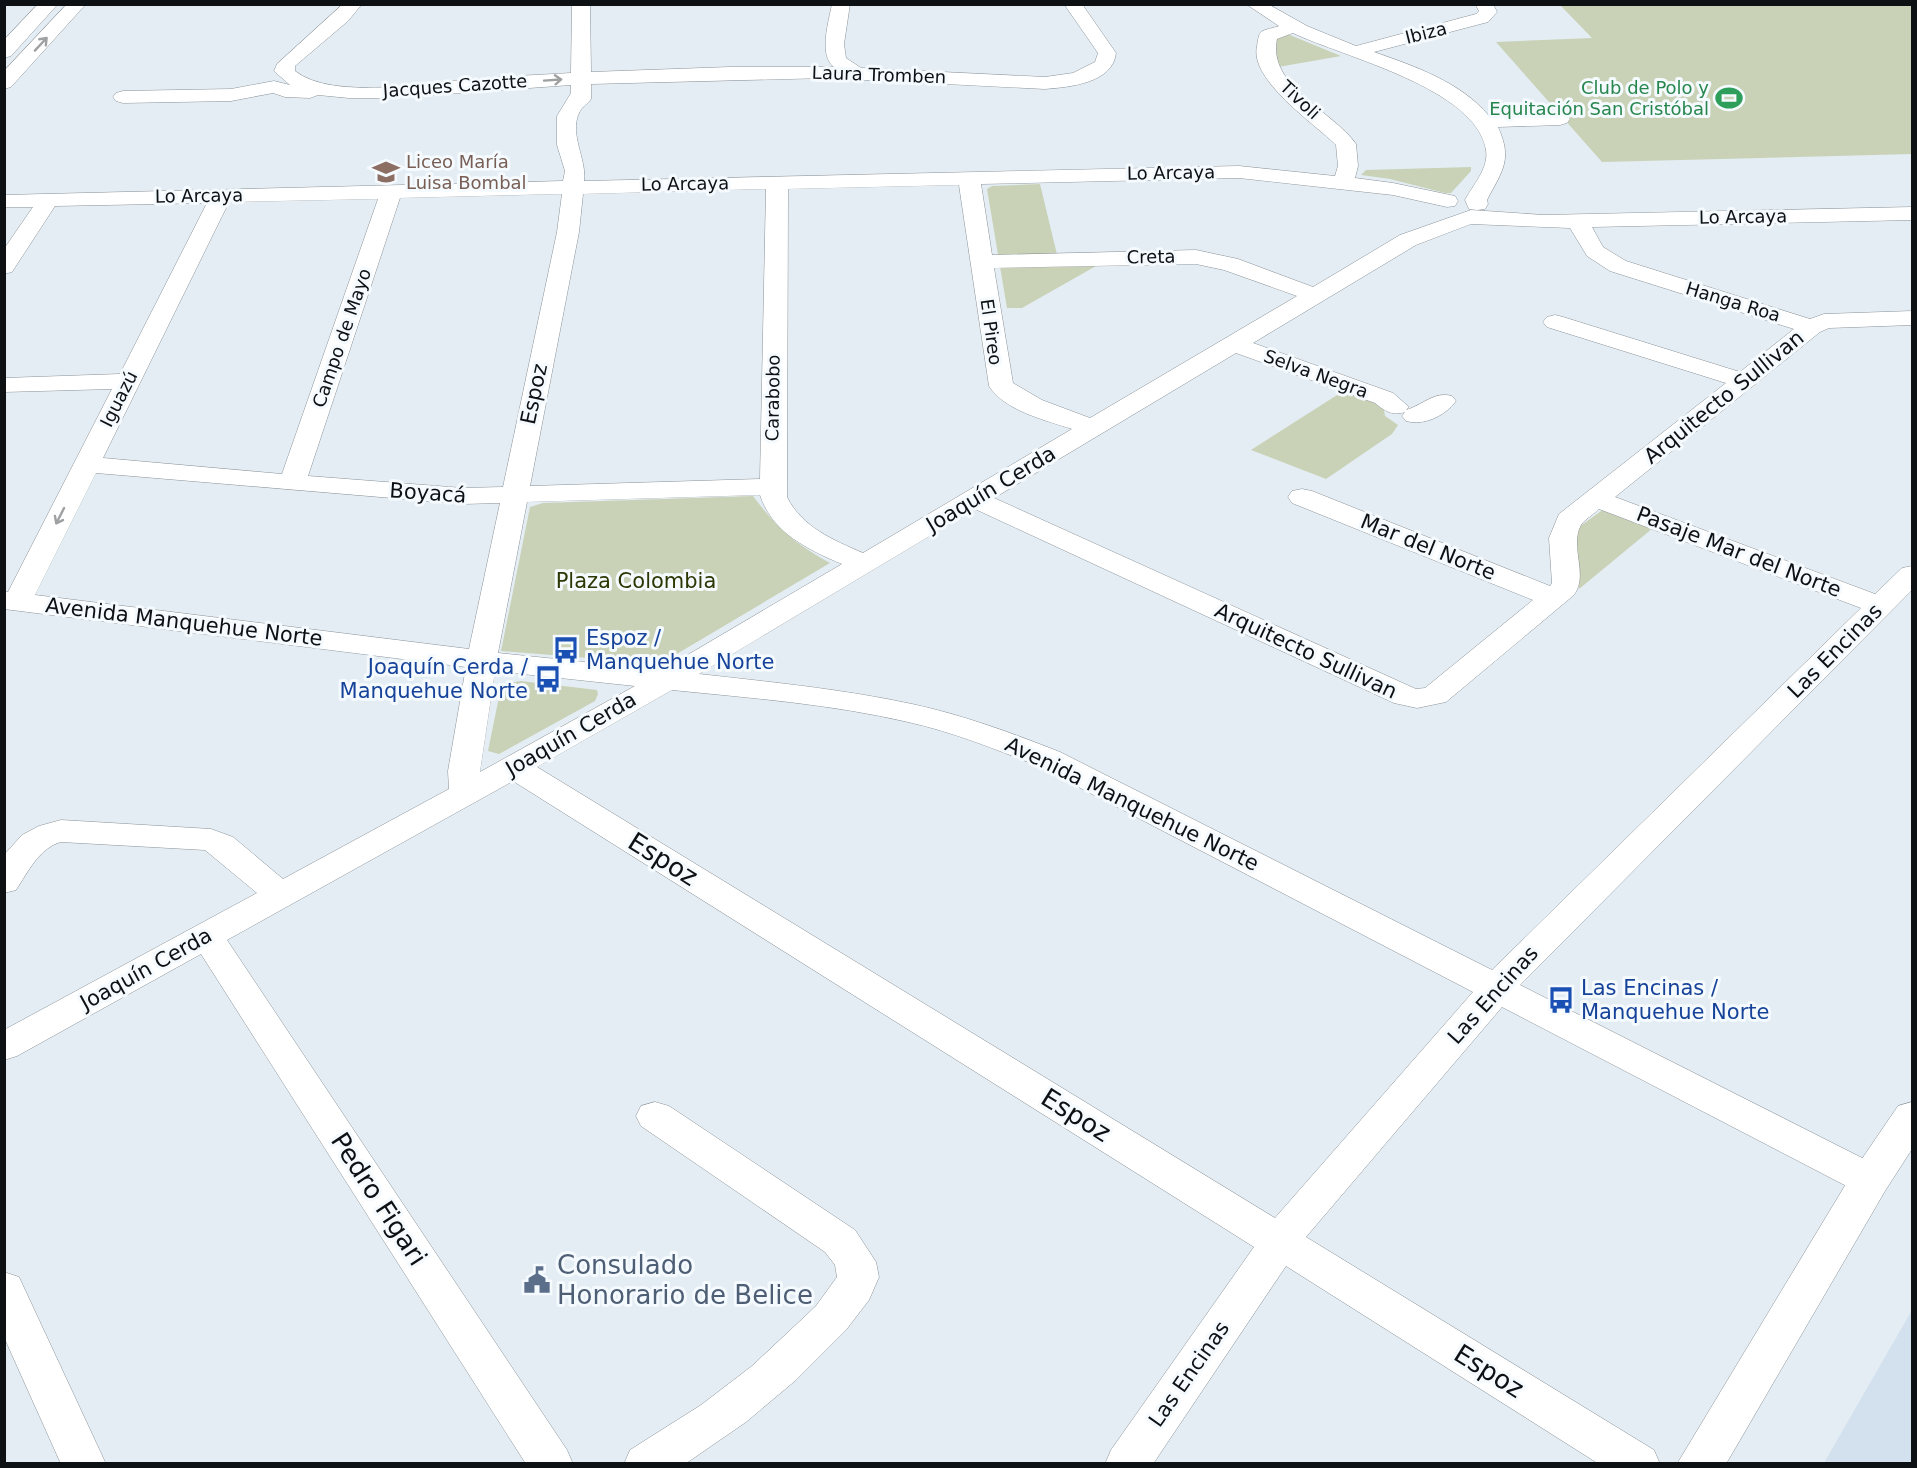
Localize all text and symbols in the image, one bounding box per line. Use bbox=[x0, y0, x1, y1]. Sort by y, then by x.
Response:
street label: Ibiza bbox=[1403, 17, 1449, 48]
one-way arrow bbox=[33, 37, 47, 52]
street label: Laura Tromben bbox=[811, 62, 947, 87]
street label: Jacques Cazotte bbox=[381, 70, 528, 101]
one-way arrow bbox=[543, 74, 563, 85]
street label: Tivoli bbox=[1275, 75, 1325, 123]
place label: Club de Polo y Equitación San Cristóbal bbox=[1489, 77, 1709, 119]
sports icon: Club de Polo y Equitación San Cristóbal bbox=[1714, 83, 1744, 113]
place label: Liceo María Luisa Bombal bbox=[406, 151, 527, 193]
school or university icon: Liceo María Luisa Bombal bbox=[371, 157, 401, 187]
street label: Lo Arcaya bbox=[1127, 161, 1215, 184]
street label: Lo Arcaya bbox=[641, 172, 729, 195]
street label: Lo Arcaya bbox=[155, 184, 243, 207]
street label: Lo Arcaya bbox=[1699, 205, 1787, 228]
street label: Creta bbox=[1126, 246, 1176, 267]
street label: Campo de Mayo bbox=[308, 266, 375, 410]
street label: Hanga Roa bbox=[1683, 277, 1783, 326]
street label: El Pireo bbox=[976, 297, 1007, 366]
street label: Arquitecto Sullivan bbox=[1639, 325, 1809, 469]
street label: Selva Negra bbox=[1261, 345, 1371, 402]
street label: Carabobo bbox=[761, 354, 784, 442]
street label: Espoz bbox=[516, 361, 552, 427]
street label: Iguazú bbox=[96, 367, 142, 430]
street label: Joaquín Cerda bbox=[920, 441, 1060, 538]
street label: Boyacá bbox=[389, 478, 467, 508]
street label: Pasaje Mar del Norte bbox=[1633, 502, 1845, 602]
one-way arrow bbox=[54, 507, 65, 525]
street label: Mar del Norte bbox=[1357, 509, 1499, 585]
park label: Plaza Colombia bbox=[556, 569, 716, 593]
street label: Avenida Manquehue Norte bbox=[44, 593, 324, 651]
street label: Arquitecto Sullivan bbox=[1211, 598, 1401, 704]
street label: Las Encinas bbox=[1783, 599, 1887, 703]
place label: Espoz / Manquehue Norte bbox=[586, 626, 774, 674]
bus stop icon: Espoz / Manquehue Norte bbox=[551, 635, 581, 665]
place label: Joaquín Cerda / Manquehue Norte bbox=[340, 655, 529, 703]
bus stop icon: Joaquín Cerda / Manquehue Norte bbox=[533, 664, 563, 694]
street label: Joaquín Cerda bbox=[500, 687, 640, 782]
street label: Avenida Manquehue Norte bbox=[1001, 732, 1263, 876]
street label: Espoz bbox=[623, 826, 703, 892]
street label: Joaquín Cerda bbox=[74, 923, 216, 1016]
street label: Las Encinas bbox=[1443, 941, 1543, 1049]
place label: Las Encinas / Manquehue Norte bbox=[1581, 976, 1769, 1024]
bus stop icon: Las Encinas / Manquehue Norte bbox=[1546, 985, 1576, 1015]
street label: Espoz bbox=[1036, 1082, 1116, 1148]
street label: Pedro Figari bbox=[325, 1127, 433, 1271]
place label: Consulado Honorario de Belice bbox=[557, 1250, 813, 1310]
public building icon: Consulado Honorario de Belice bbox=[522, 1265, 552, 1295]
street label: Las Encinas bbox=[1144, 1317, 1234, 1431]
street label: Espoz bbox=[1449, 1338, 1529, 1404]

